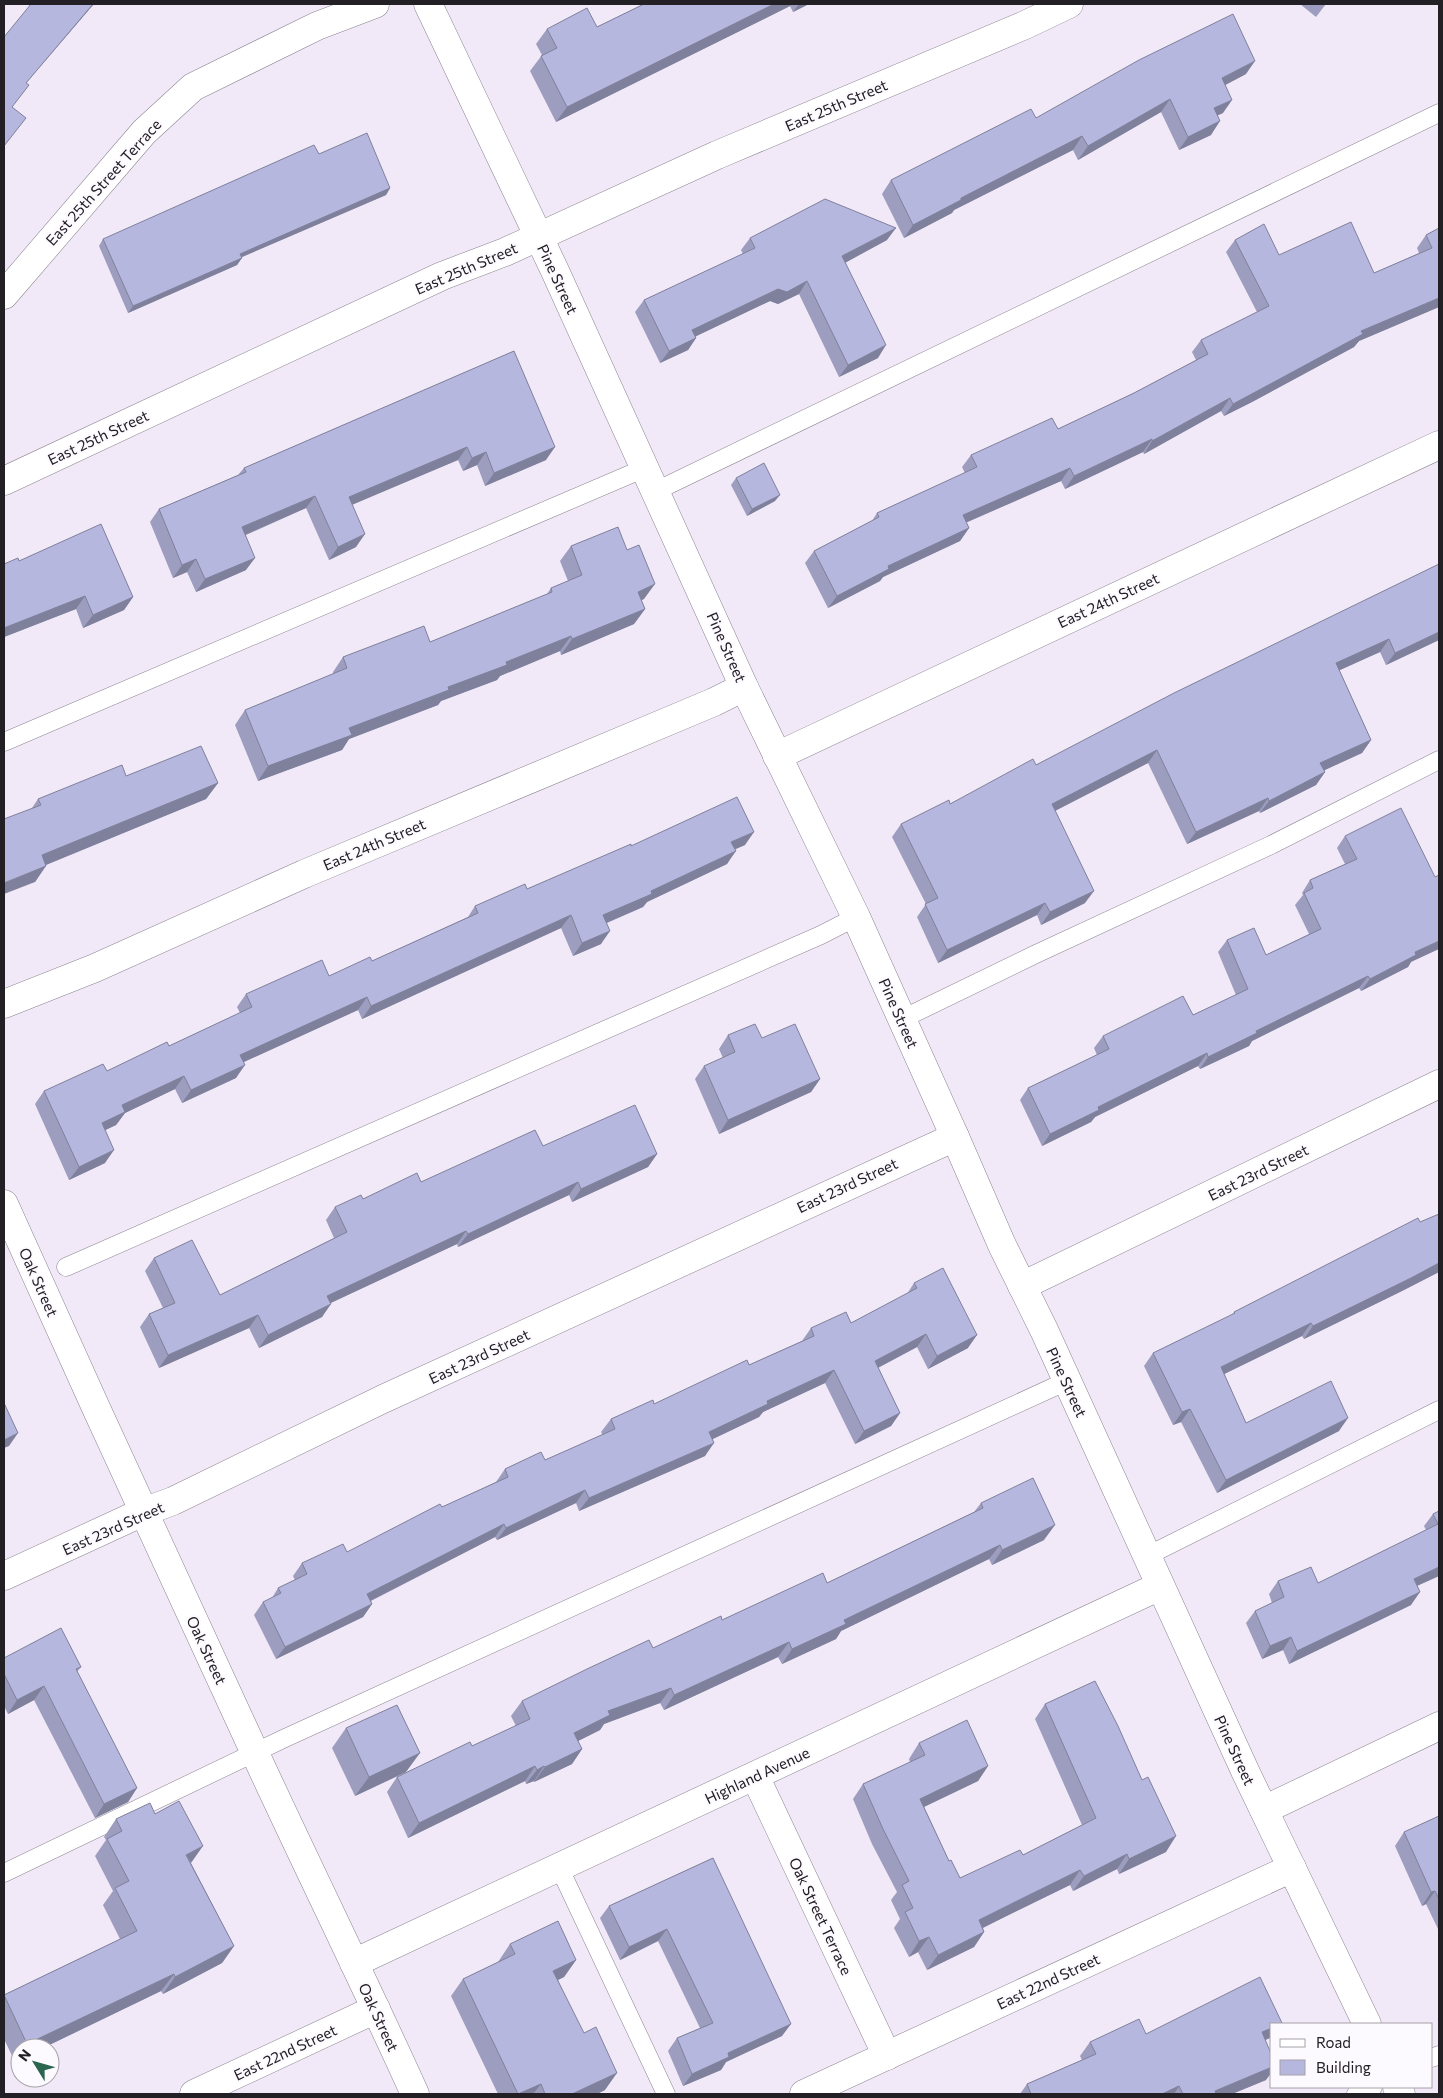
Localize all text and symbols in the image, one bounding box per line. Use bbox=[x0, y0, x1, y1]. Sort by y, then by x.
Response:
street label: East 25th Street bbox=[782, 75, 890, 135]
street label: East 25th Street Terrace bbox=[42, 115, 165, 249]
street label: East 25th Street bbox=[412, 238, 520, 298]
street label: Pine Street bbox=[534, 241, 582, 317]
street label: East 25th Street bbox=[45, 406, 151, 468]
street label: East 24th Street bbox=[1055, 569, 1161, 631]
street label: Pine Street bbox=[704, 609, 750, 685]
street label: East 24th Street bbox=[320, 814, 428, 874]
street label: Pine Street bbox=[876, 975, 922, 1051]
street label: East 23rd Street bbox=[1205, 1140, 1311, 1204]
street label: East 23rd Street bbox=[794, 1154, 900, 1216]
street label: Oak Street bbox=[16, 1245, 62, 1319]
street label: East 23rd Street bbox=[426, 1325, 532, 1387]
street label: Pine Street bbox=[1043, 1344, 1091, 1420]
street label: East 23rd Street bbox=[60, 1498, 166, 1558]
street label: Oak Street bbox=[183, 1613, 231, 1687]
street label: Pine Street bbox=[1211, 1712, 1259, 1788]
street label: Highland Avenue bbox=[702, 1743, 812, 1807]
street label: Oak Street Terrace bbox=[786, 1854, 856, 1978]
street label: East 22nd Street bbox=[994, 1949, 1102, 2013]
street label: Oak Street bbox=[355, 1980, 403, 2054]
street label: East 22nd Street bbox=[231, 2020, 339, 2084]
legend bbox=[1270, 2023, 1433, 2088]
text: Road bbox=[1316, 2033, 1351, 2051]
north arrow bbox=[10, 2038, 60, 2088]
text: N bbox=[14, 2046, 34, 2064]
text: Building bbox=[1316, 2058, 1371, 2076]

